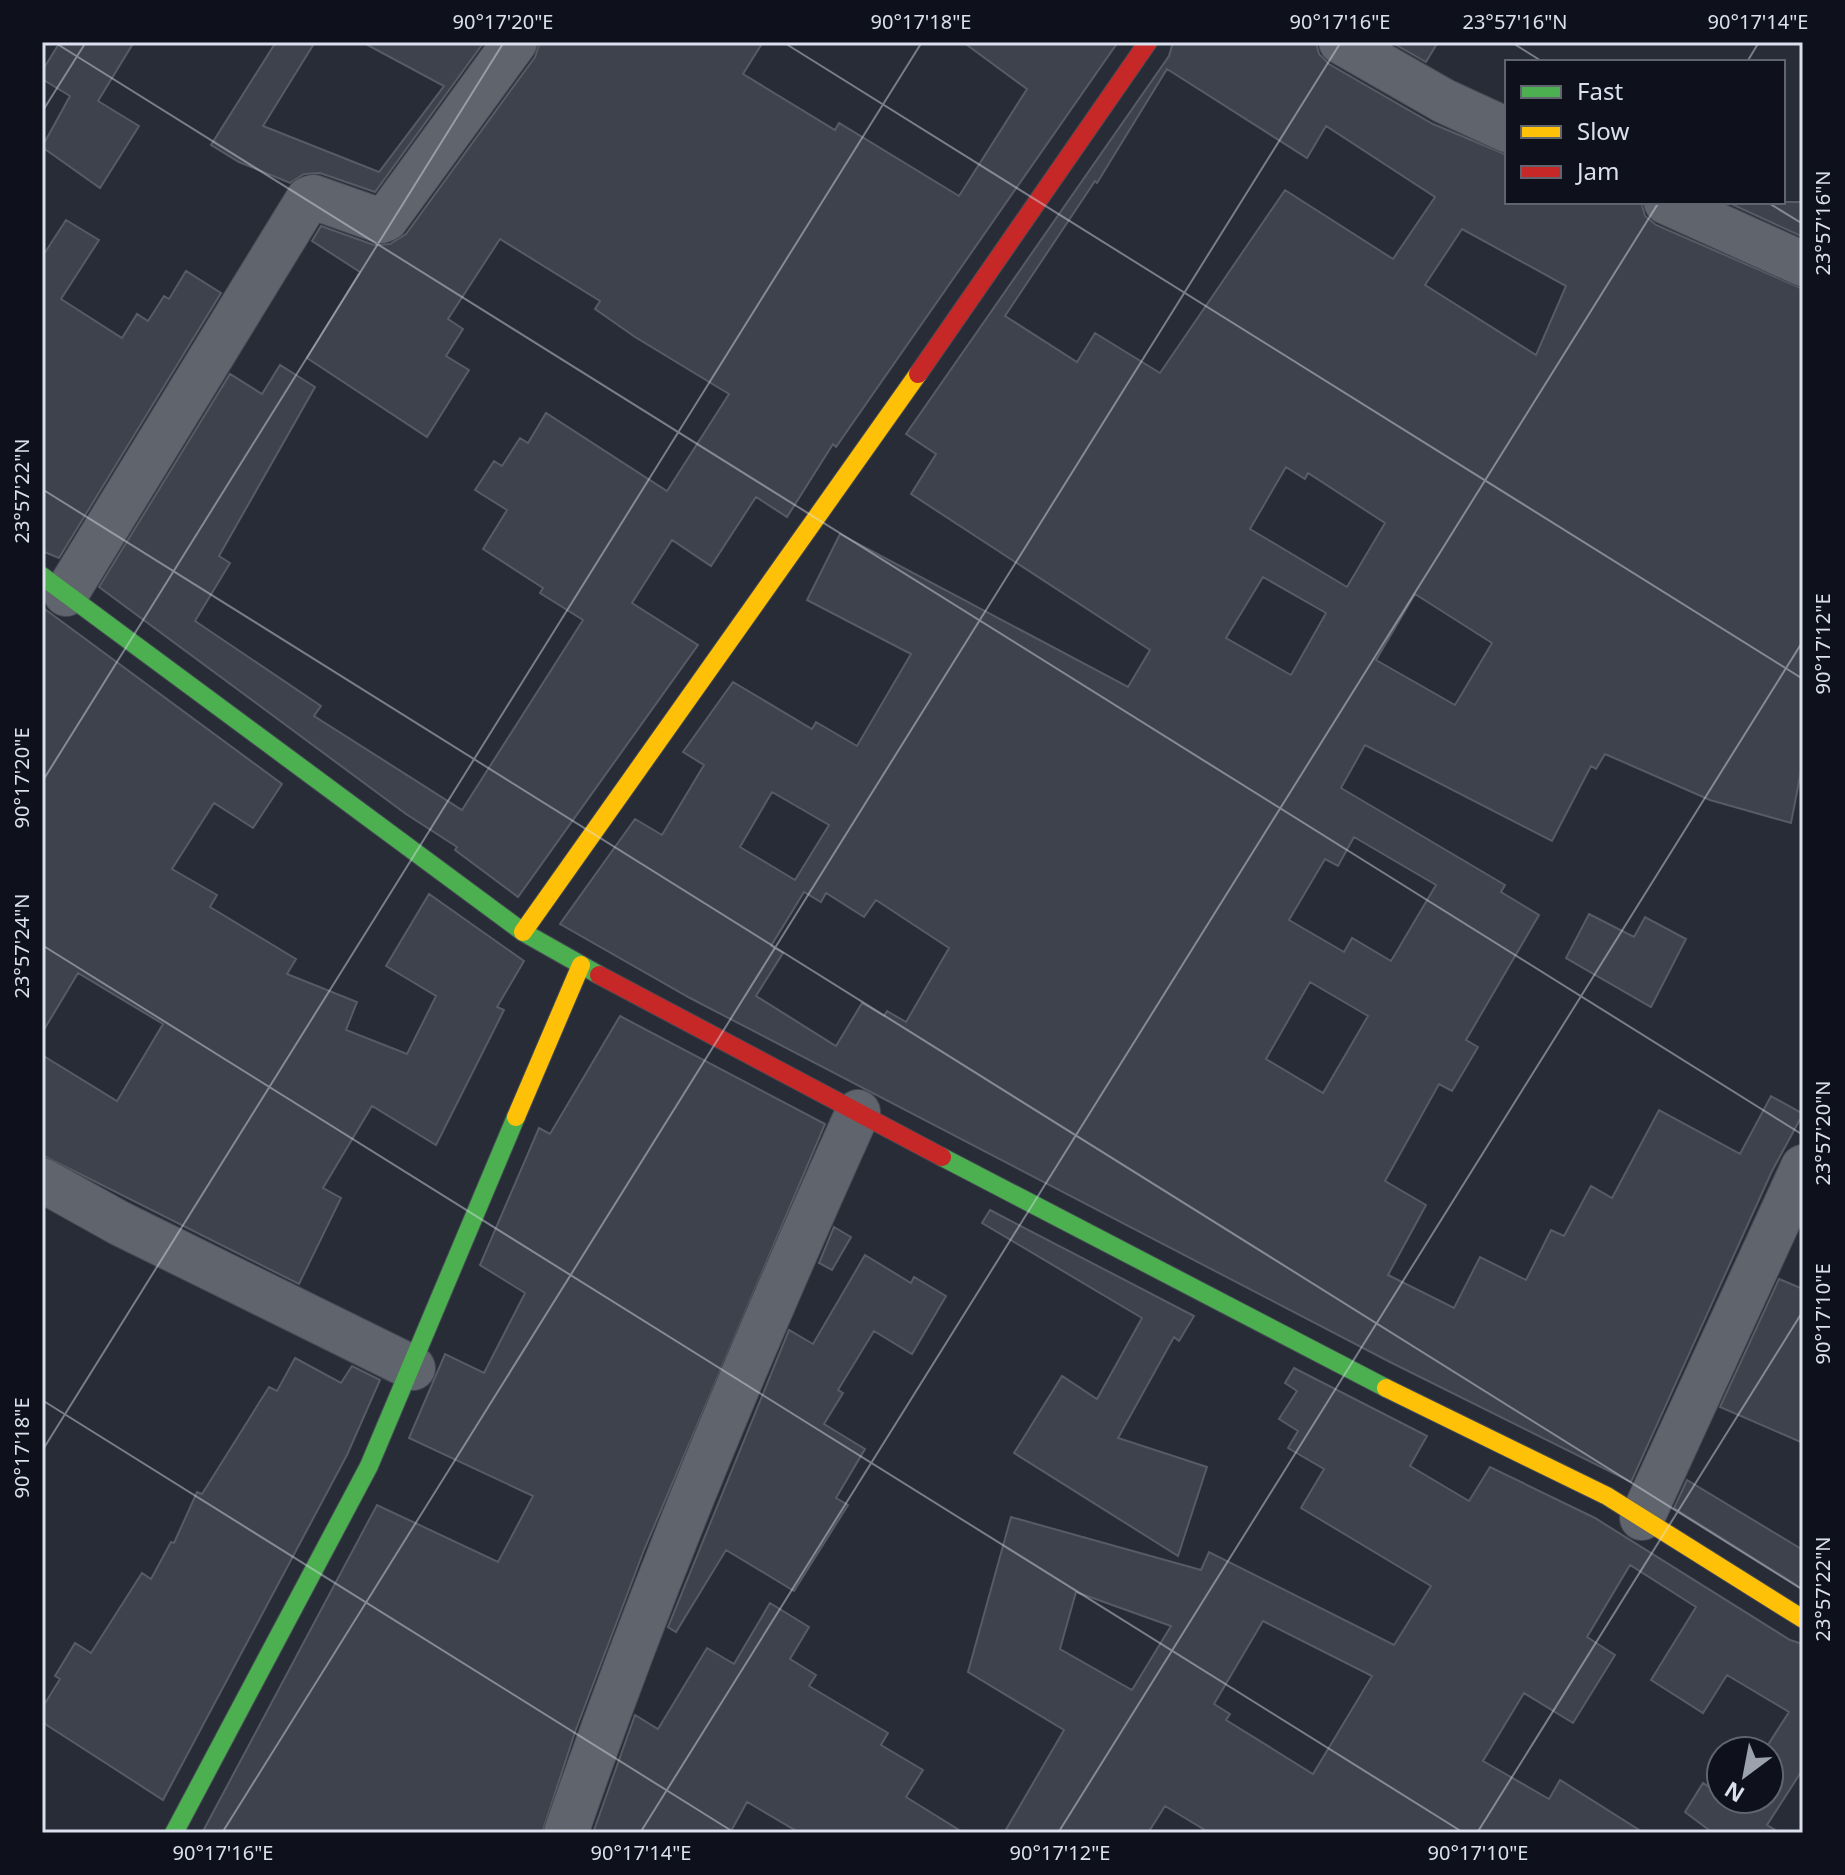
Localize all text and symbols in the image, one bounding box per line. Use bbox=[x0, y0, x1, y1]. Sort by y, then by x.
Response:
text: 90°17'20"E bbox=[453, 8, 553, 35]
text: 90°17'18"E bbox=[871, 8, 971, 35]
text: 90°17'16"E bbox=[1290, 8, 1390, 35]
text: 23°57'16"N bbox=[1462, 8, 1568, 35]
text: 90°17'14"E bbox=[1708, 8, 1808, 35]
legend bbox=[1505, 60, 1785, 204]
text: Fast bbox=[1577, 74, 1623, 107]
text: Slow bbox=[1577, 114, 1629, 147]
text: Jam bbox=[1575, 154, 1619, 187]
text: 23°57'16"N bbox=[1809, 170, 1836, 276]
text: 23°57'22"N bbox=[8, 438, 35, 544]
text: 90°17'12"E bbox=[1809, 594, 1836, 694]
text: 90°17'20"E bbox=[8, 728, 35, 828]
text: 23°57'24"N bbox=[8, 893, 35, 999]
text: 23°57'20"N bbox=[1809, 1080, 1836, 1186]
text: 90°17'10"E bbox=[1809, 1264, 1836, 1364]
text: 90°17'18"E bbox=[8, 1398, 35, 1498]
text: 23°57'22"N bbox=[1809, 1536, 1836, 1642]
north arrow bbox=[1705, 1735, 1785, 1815]
text: N bbox=[1718, 1775, 1749, 1810]
text: 90°17'16"E bbox=[173, 1839, 273, 1866]
text: 90°17'14"E bbox=[591, 1839, 691, 1866]
text: 90°17'12"E bbox=[1010, 1839, 1110, 1866]
text: 90°17'10"E bbox=[1428, 1839, 1528, 1866]

